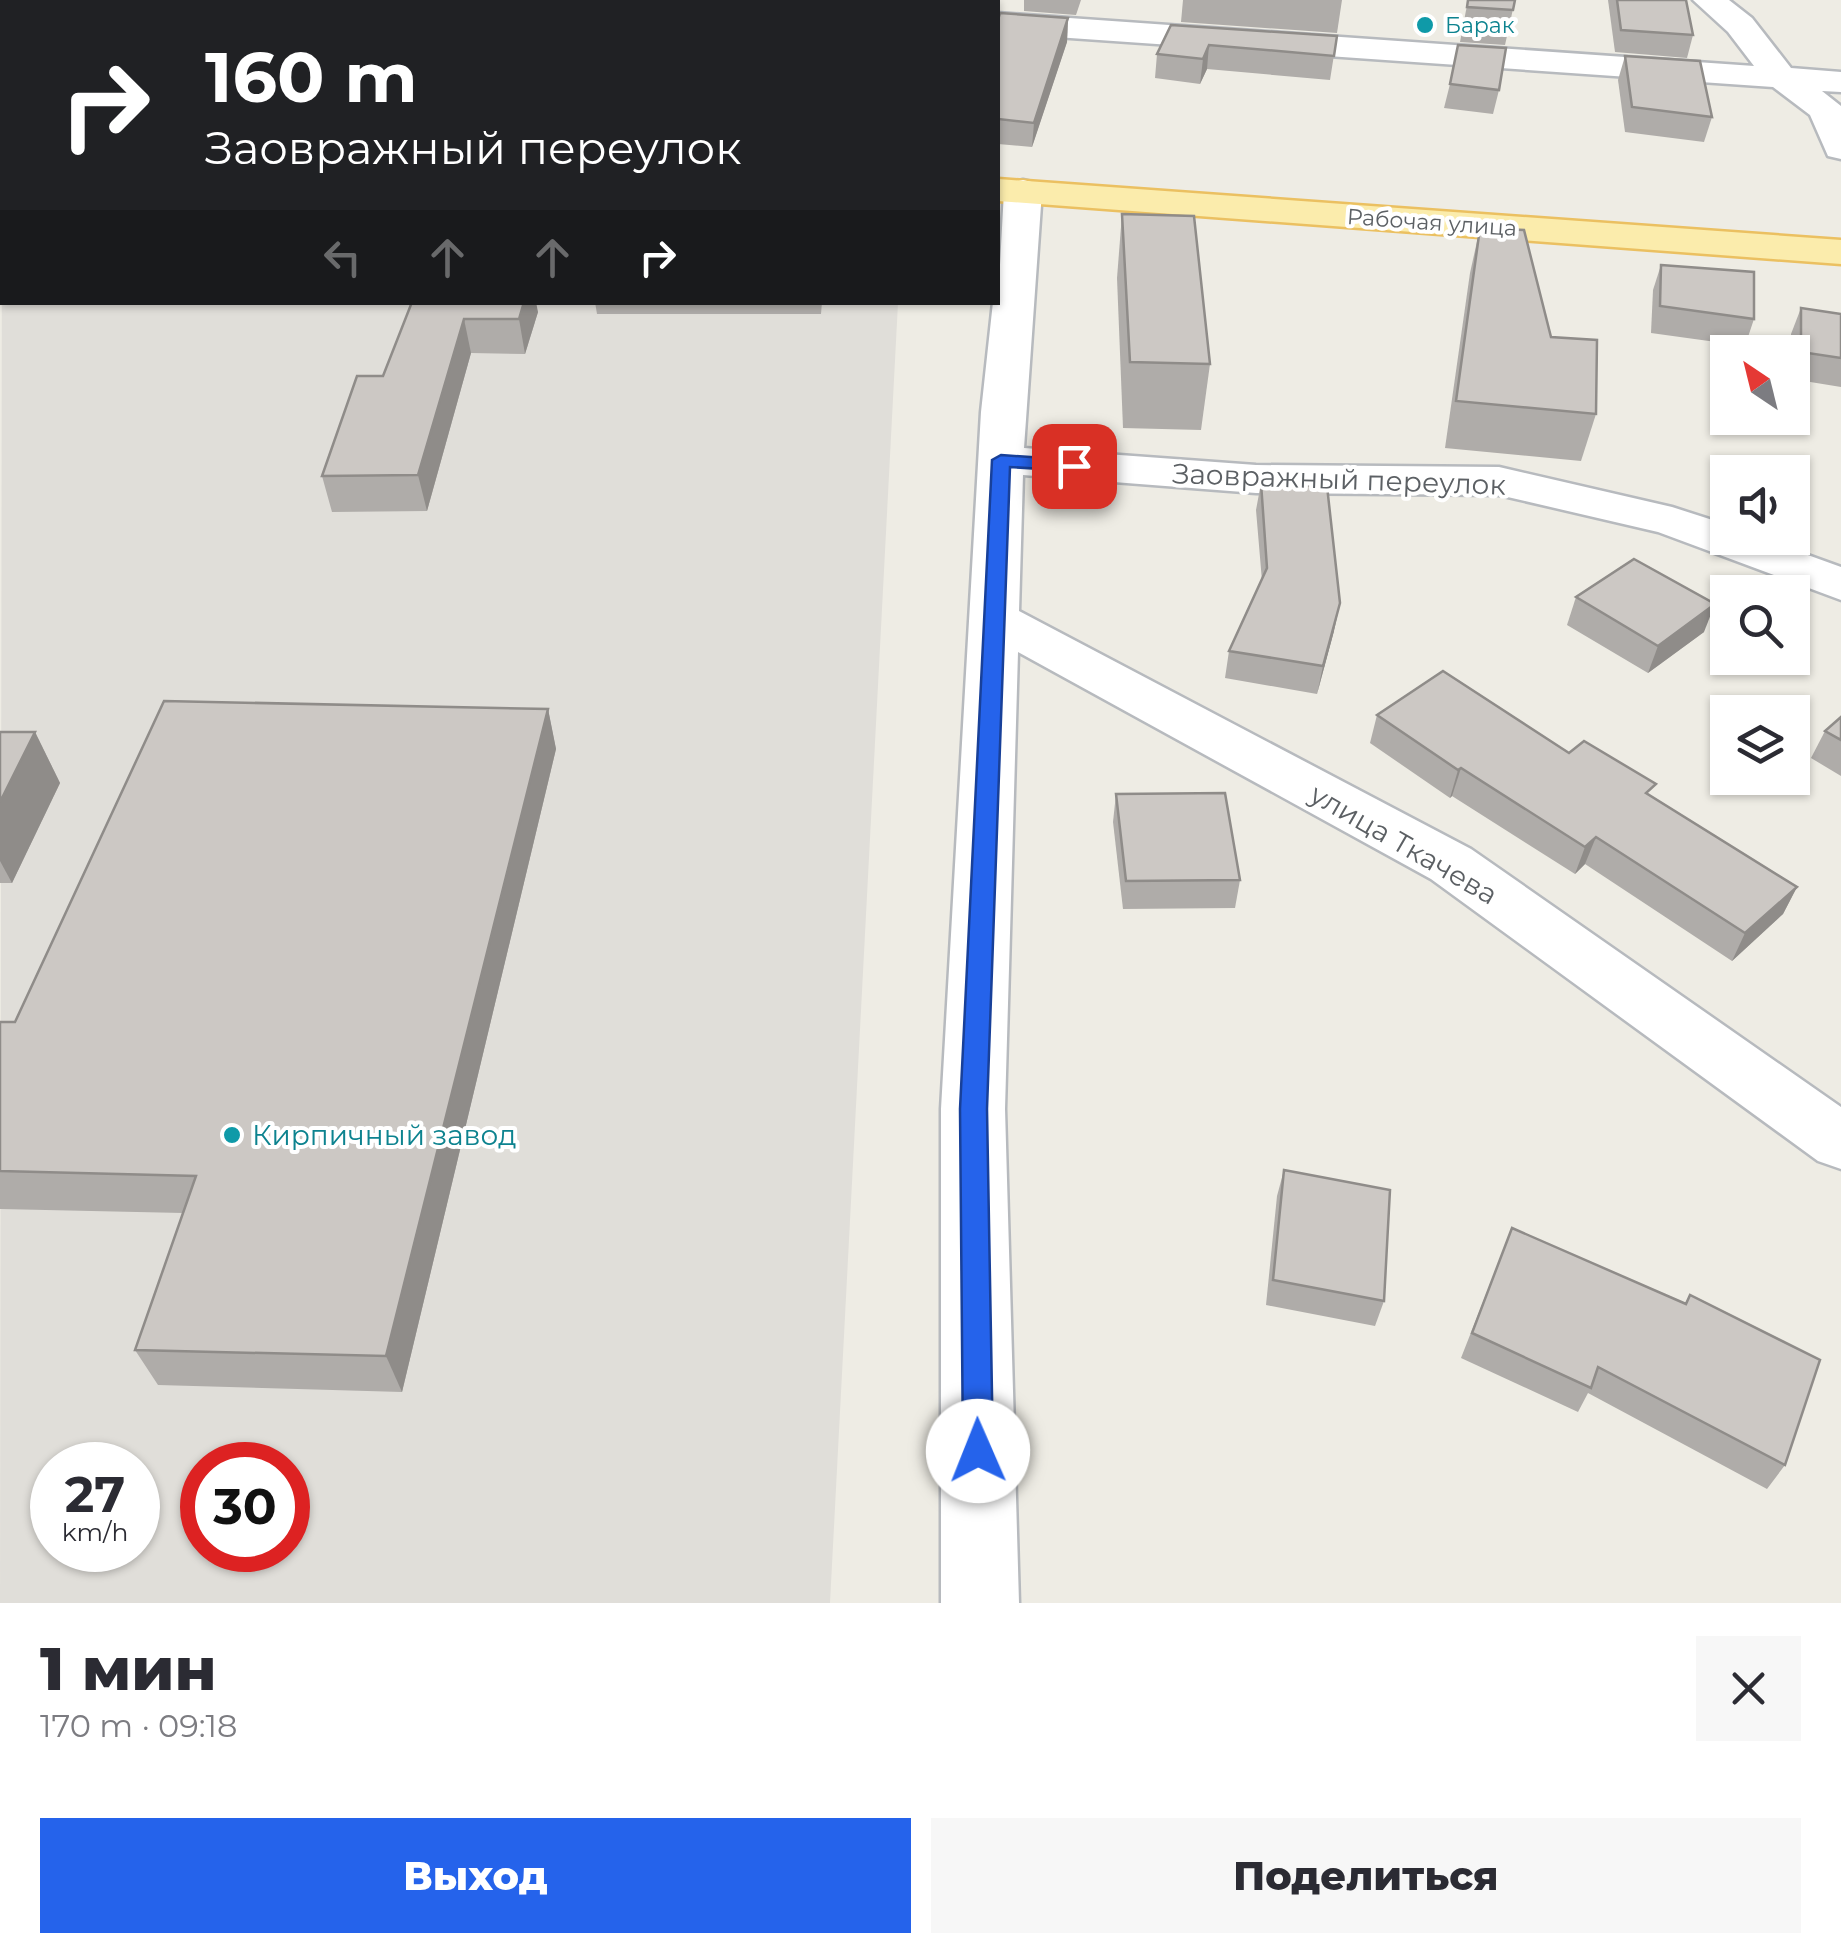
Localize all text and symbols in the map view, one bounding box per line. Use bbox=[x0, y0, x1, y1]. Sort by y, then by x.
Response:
place label: Барак bbox=[1445, 12, 1515, 39]
marker: Барак bbox=[1414, 14, 1436, 36]
text: 160 m bbox=[205, 34, 418, 120]
icon: right bbox=[40, 40, 170, 170]
text: Заовражный переулок bbox=[205, 120, 741, 175]
street label: Рабочая улица bbox=[1346, 203, 1518, 242]
icon: left bbox=[315, 230, 370, 285]
icon: ahead bbox=[420, 230, 475, 285]
icon: ahead bbox=[525, 230, 580, 285]
icon: right bbox=[630, 230, 685, 285]
north arrow bbox=[1710, 335, 1810, 435]
map controls bbox=[1710, 335, 1810, 795]
pin bbox=[1032, 424, 1117, 509]
icon: arrive bbox=[1047, 439, 1102, 494]
button: sound bbox=[1710, 455, 1810, 555]
street label: Заовражный переулок bbox=[1172, 456, 1506, 502]
button: search bbox=[1710, 575, 1810, 675]
button: layers bbox=[1710, 695, 1810, 795]
street label: улица Ткачева bbox=[1303, 776, 1504, 911]
place label: Кирпичный завод bbox=[252, 1118, 517, 1152]
marker: Кирпичный завод bbox=[221, 1124, 243, 1146]
position arrow bbox=[926, 1399, 1030, 1503]
speed limit sign: 30 bbox=[180, 1442, 310, 1572]
text: 27 bbox=[65, 1464, 125, 1525]
text: km/h bbox=[62, 1517, 128, 1547]
text: 1 мин bbox=[40, 1632, 217, 1705]
button: close bbox=[1696, 1636, 1801, 1741]
text: 170 m · 09:18 bbox=[40, 1706, 238, 1745]
button: Выход bbox=[40, 1818, 911, 1933]
button: Поделиться bbox=[931, 1818, 1801, 1933]

